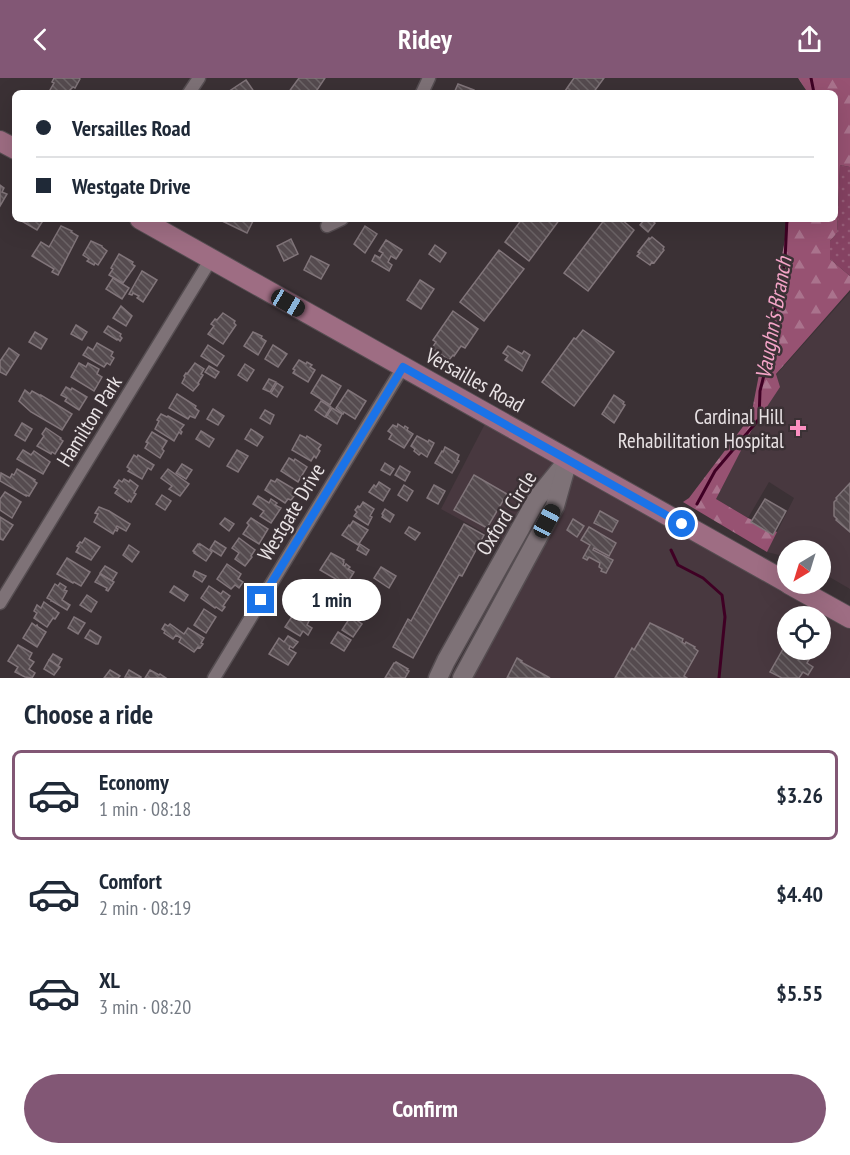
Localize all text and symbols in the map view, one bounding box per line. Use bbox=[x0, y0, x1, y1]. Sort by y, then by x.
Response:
text: Ridey bbox=[398, 22, 452, 56]
icon: back bbox=[24, 23, 57, 56]
icon: share bbox=[793, 23, 826, 56]
text: Versailles Road bbox=[72, 114, 190, 142]
text: Westgate Drive bbox=[72, 172, 191, 200]
water label: Vaughn's Branch bbox=[748, 253, 798, 381]
car bbox=[268, 286, 308, 320]
street label: Versailles Road bbox=[420, 341, 529, 418]
street label: Hamilton Park bbox=[50, 370, 128, 472]
place label: Cardinal Hill Rehabilitation Hospital bbox=[618, 403, 784, 454]
marker: Cardinal Hill Rehabilitation Hospital bbox=[789, 419, 807, 437]
street label: Westgate Drive bbox=[251, 458, 331, 566]
street label: Oxford Circle bbox=[470, 466, 542, 560]
car bbox=[531, 501, 563, 541]
route start bbox=[668, 510, 695, 537]
north arrow bbox=[777, 540, 831, 594]
map controls bbox=[777, 540, 831, 660]
callout: 1 min bbox=[282, 579, 381, 621]
route end bbox=[247, 586, 274, 613]
text: 1 min bbox=[311, 587, 352, 613]
button: locate bbox=[777, 606, 831, 660]
text: Choose a ride bbox=[24, 697, 153, 731]
icon: car bbox=[27, 768, 81, 822]
text: Economy bbox=[99, 768, 169, 796]
text: $3.26 bbox=[776, 781, 823, 809]
text: 1 min · 08:18 bbox=[99, 796, 191, 822]
icon: car bbox=[27, 867, 81, 921]
text: Comfort bbox=[99, 867, 162, 895]
text: $4.40 bbox=[776, 880, 823, 908]
text: 2 min · 08:19 bbox=[99, 895, 191, 921]
icon: car bbox=[27, 966, 81, 1020]
text: XL bbox=[99, 966, 120, 994]
text: $5.55 bbox=[776, 979, 823, 1007]
text: 3 min · 08:20 bbox=[99, 994, 191, 1020]
button: Confirm bbox=[24, 1074, 826, 1143]

